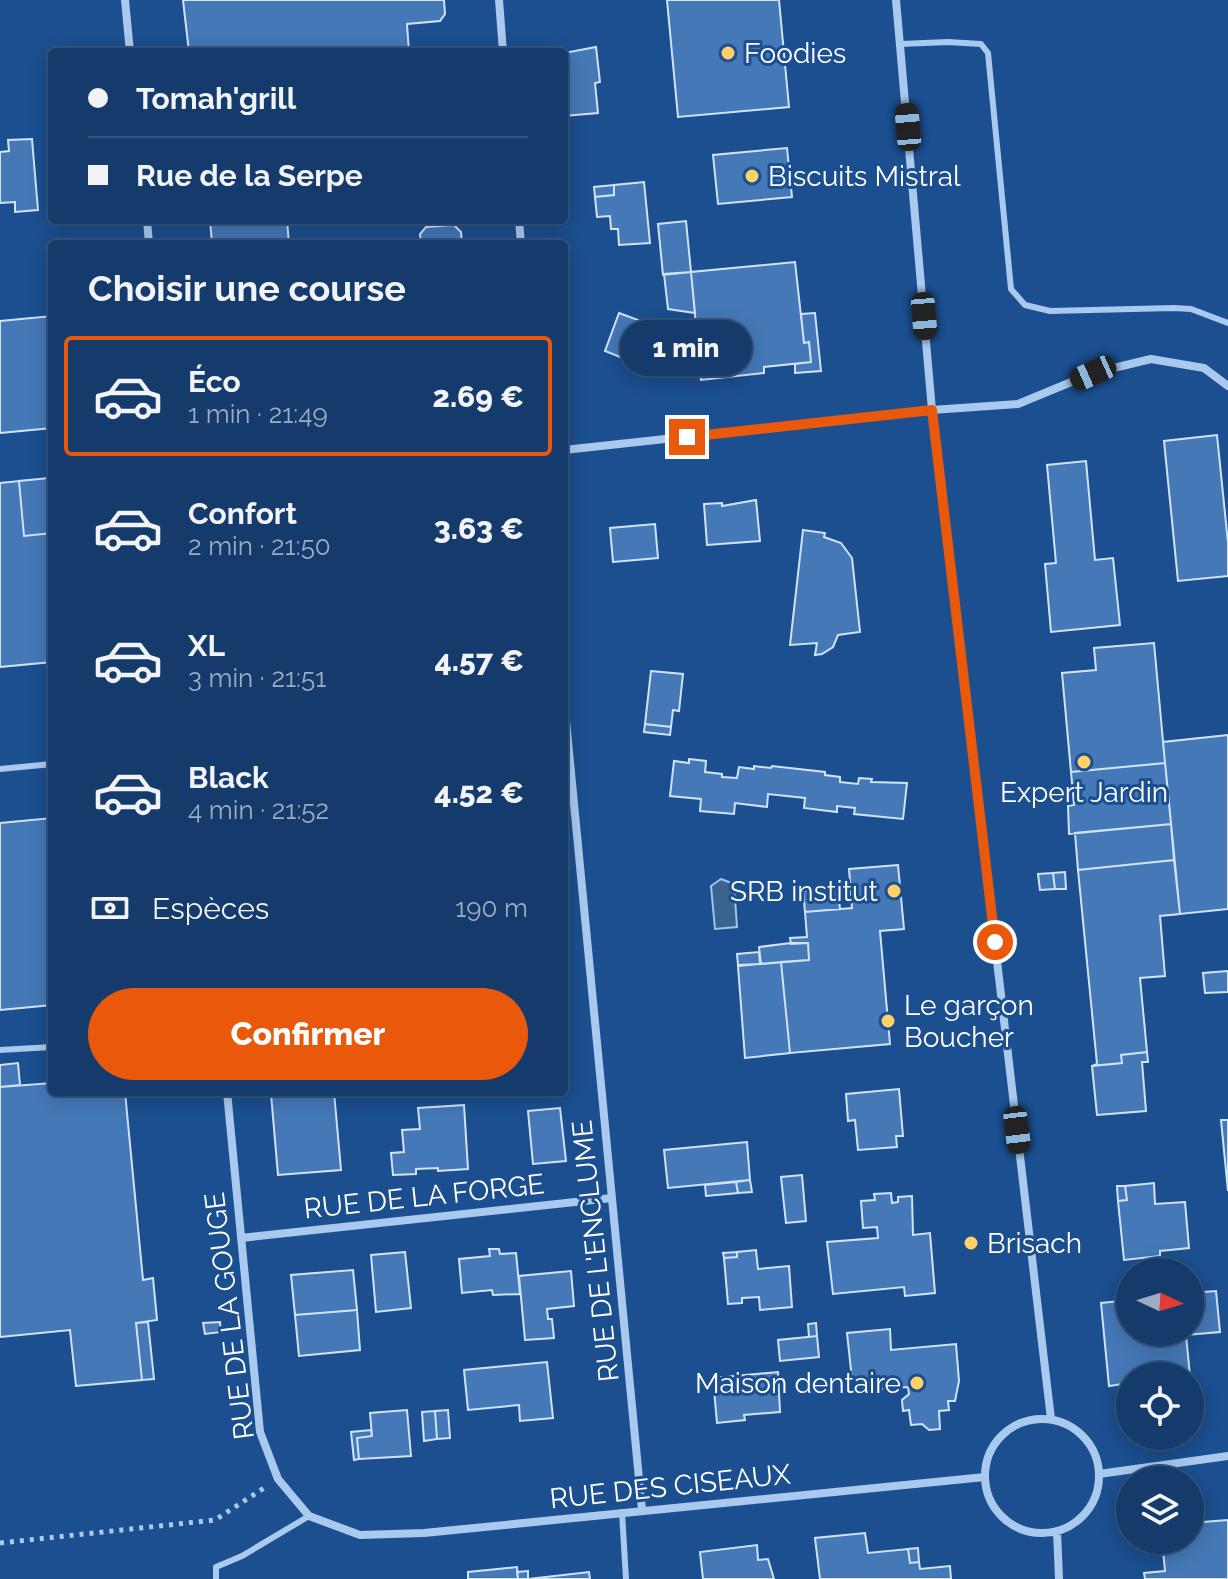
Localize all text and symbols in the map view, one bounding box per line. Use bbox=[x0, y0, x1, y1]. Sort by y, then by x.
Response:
place label: Foodies bbox=[744, 37, 846, 70]
marker: Foodies bbox=[719, 44, 737, 62]
text: Tomah'grill bbox=[136, 81, 296, 116]
car bbox=[894, 102, 922, 152]
text: Rue de la Serpe bbox=[136, 158, 363, 193]
place label: Biscuits Mistral bbox=[768, 160, 961, 193]
marker: Biscuits Mistral bbox=[743, 167, 761, 185]
text: Choisir une course bbox=[88, 267, 406, 309]
car bbox=[910, 291, 938, 341]
callout: 1 min bbox=[621, 321, 753, 377]
text: 1 min bbox=[653, 333, 719, 363]
car bbox=[1066, 352, 1120, 394]
icon: car bbox=[92, 360, 164, 432]
text: Éco bbox=[188, 364, 241, 399]
text: 2.69 € bbox=[433, 379, 524, 414]
text: 1 min · 21:49 bbox=[188, 399, 328, 429]
route end bbox=[669, 419, 705, 455]
icon: car bbox=[92, 492, 164, 564]
text: Confort bbox=[188, 496, 297, 531]
text: 3.63 € bbox=[434, 511, 524, 546]
text: 2 min · 21:50 bbox=[188, 531, 331, 561]
icon: car bbox=[92, 624, 164, 696]
text: XL bbox=[188, 628, 225, 663]
text: 4.57 € bbox=[434, 643, 524, 678]
text: 3 min · 21:51 bbox=[188, 663, 326, 693]
marker: Expert Jardin bbox=[1075, 753, 1093, 771]
icon: car bbox=[92, 756, 164, 828]
text: Black bbox=[188, 760, 269, 795]
text: 4.52 € bbox=[434, 775, 524, 810]
place label: Expert Jardin bbox=[1000, 776, 1168, 809]
text: 4 min · 21:52 bbox=[188, 795, 329, 825]
place label: SRB institut bbox=[730, 875, 879, 908]
marker: SRB institut bbox=[885, 882, 903, 900]
icon: cash bbox=[88, 886, 132, 930]
text: Espèces bbox=[152, 891, 269, 926]
text: 190 m bbox=[455, 893, 528, 923]
route start bbox=[977, 924, 1013, 960]
button: Confirmer bbox=[88, 988, 528, 1080]
place label: Le garçon Boucher bbox=[904, 989, 1034, 1054]
marker: Le garçon Boucher bbox=[879, 1012, 897, 1030]
car bbox=[1002, 1105, 1032, 1155]
street label: RUE DE L'ENCLUME bbox=[565, 1118, 626, 1383]
street label: RUE DE LA FORGE bbox=[302, 1167, 546, 1226]
street label: RUE DE LA GOUGE bbox=[198, 1191, 261, 1441]
place label: Brisach bbox=[987, 1227, 1082, 1260]
marker: Brisach bbox=[962, 1234, 980, 1252]
north arrow bbox=[1116, 1258, 1204, 1346]
map controls bbox=[1116, 1258, 1204, 1554]
button: locate bbox=[1116, 1362, 1204, 1450]
place label: Maison dentaire bbox=[695, 1367, 901, 1400]
marker: Maison dentaire bbox=[908, 1374, 926, 1392]
street label: RUE DES CISEAUX bbox=[548, 1457, 792, 1516]
button: layers bbox=[1116, 1466, 1204, 1554]

